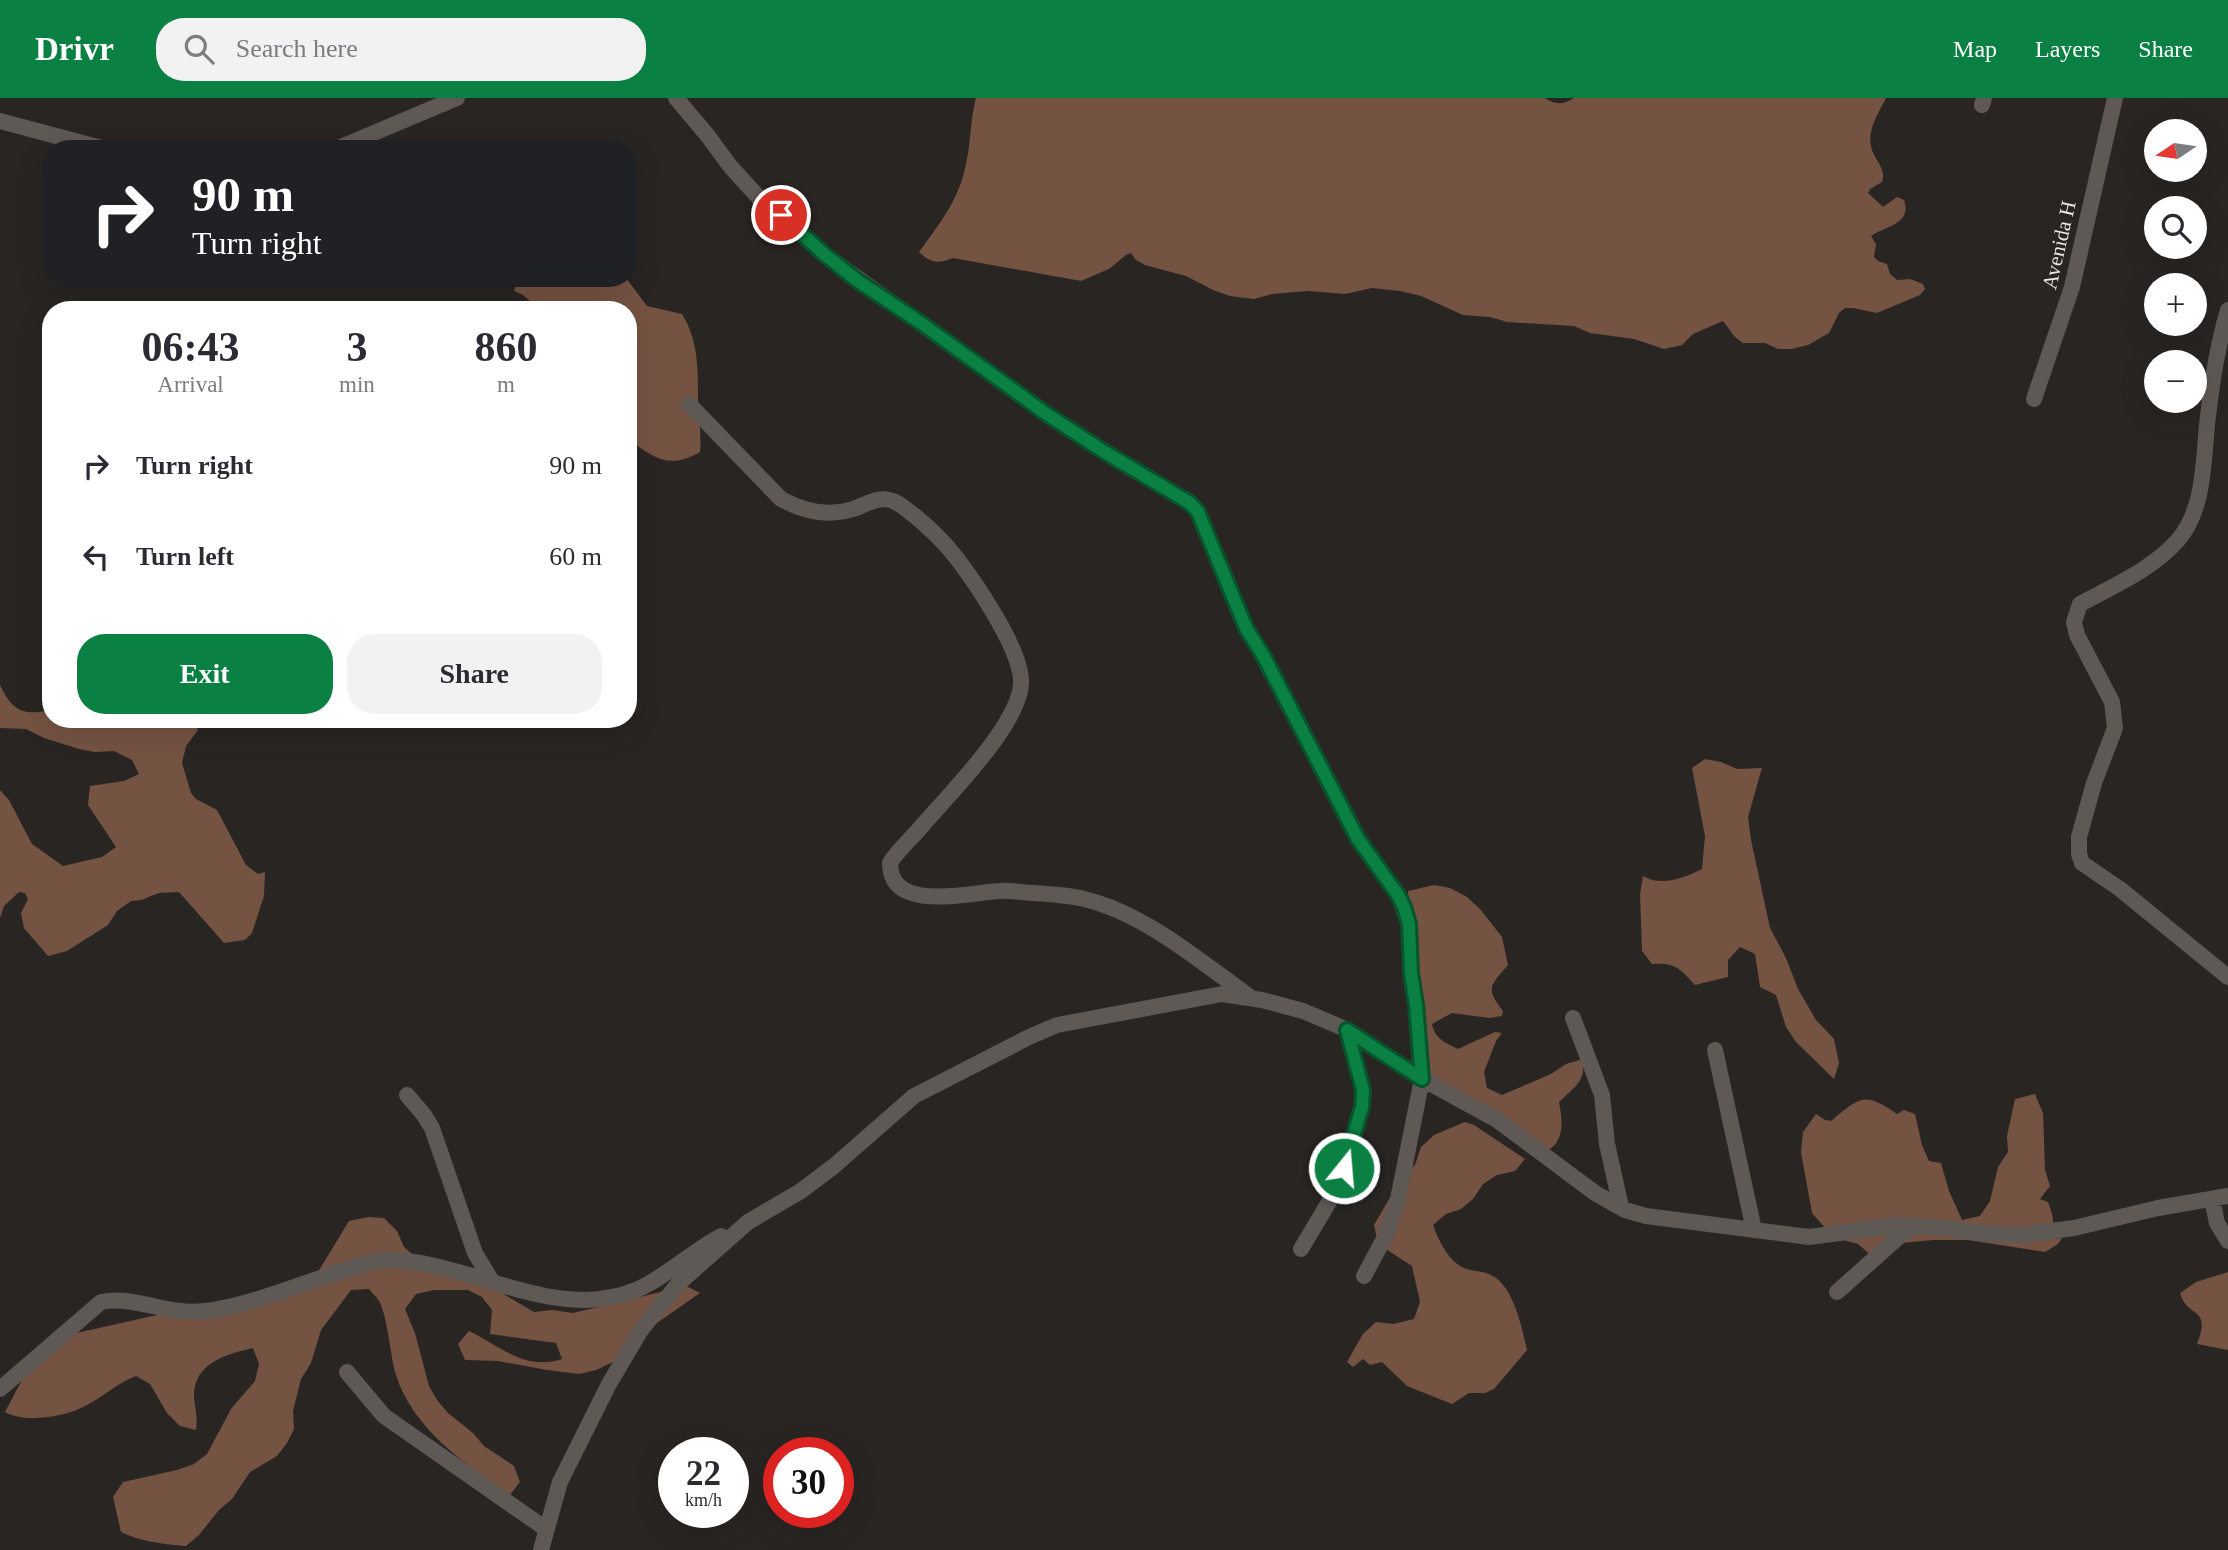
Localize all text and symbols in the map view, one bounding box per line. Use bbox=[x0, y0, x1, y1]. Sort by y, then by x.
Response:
search box bbox=[156, 18, 646, 81]
icon: search bbox=[180, 30, 218, 68]
text: Drivr bbox=[35, 31, 114, 67]
text: Search here bbox=[236, 34, 358, 63]
text: Map bbox=[1953, 36, 1997, 62]
text: Layers bbox=[2035, 36, 2100, 62]
text: Share bbox=[2138, 36, 2193, 62]
north arrow bbox=[2144, 119, 2207, 182]
map controls bbox=[2144, 119, 2207, 413]
text: 90 m bbox=[192, 167, 294, 222]
icon: right bbox=[77, 168, 168, 259]
pin bbox=[751, 185, 811, 245]
icon: arrive bbox=[762, 196, 800, 234]
button: search bbox=[2144, 196, 2207, 259]
street label: Avenida H bbox=[2037, 198, 2081, 292]
text: Turn right bbox=[192, 225, 322, 261]
button: + bbox=[2144, 273, 2207, 336]
text: 06:43 bbox=[142, 324, 240, 370]
text: 3 bbox=[346, 324, 367, 370]
text: 860 bbox=[474, 324, 537, 370]
button: − bbox=[2144, 350, 2207, 413]
text: Arrival bbox=[157, 372, 224, 397]
text: min bbox=[339, 372, 375, 397]
text: m bbox=[497, 372, 515, 397]
icon: right bbox=[77, 447, 115, 485]
text: Turn right bbox=[136, 451, 253, 480]
text: 90 m bbox=[549, 451, 602, 480]
icon: left bbox=[77, 538, 115, 576]
text: Turn left bbox=[136, 542, 234, 571]
text: 60 m bbox=[549, 542, 602, 571]
button: Exit bbox=[77, 634, 333, 714]
button: Share bbox=[347, 634, 602, 714]
position arrow bbox=[1307, 1131, 1381, 1205]
speed limit sign: 30 bbox=[763, 1437, 854, 1528]
text: 22 bbox=[686, 1454, 721, 1493]
text: km/h bbox=[685, 1490, 722, 1510]

